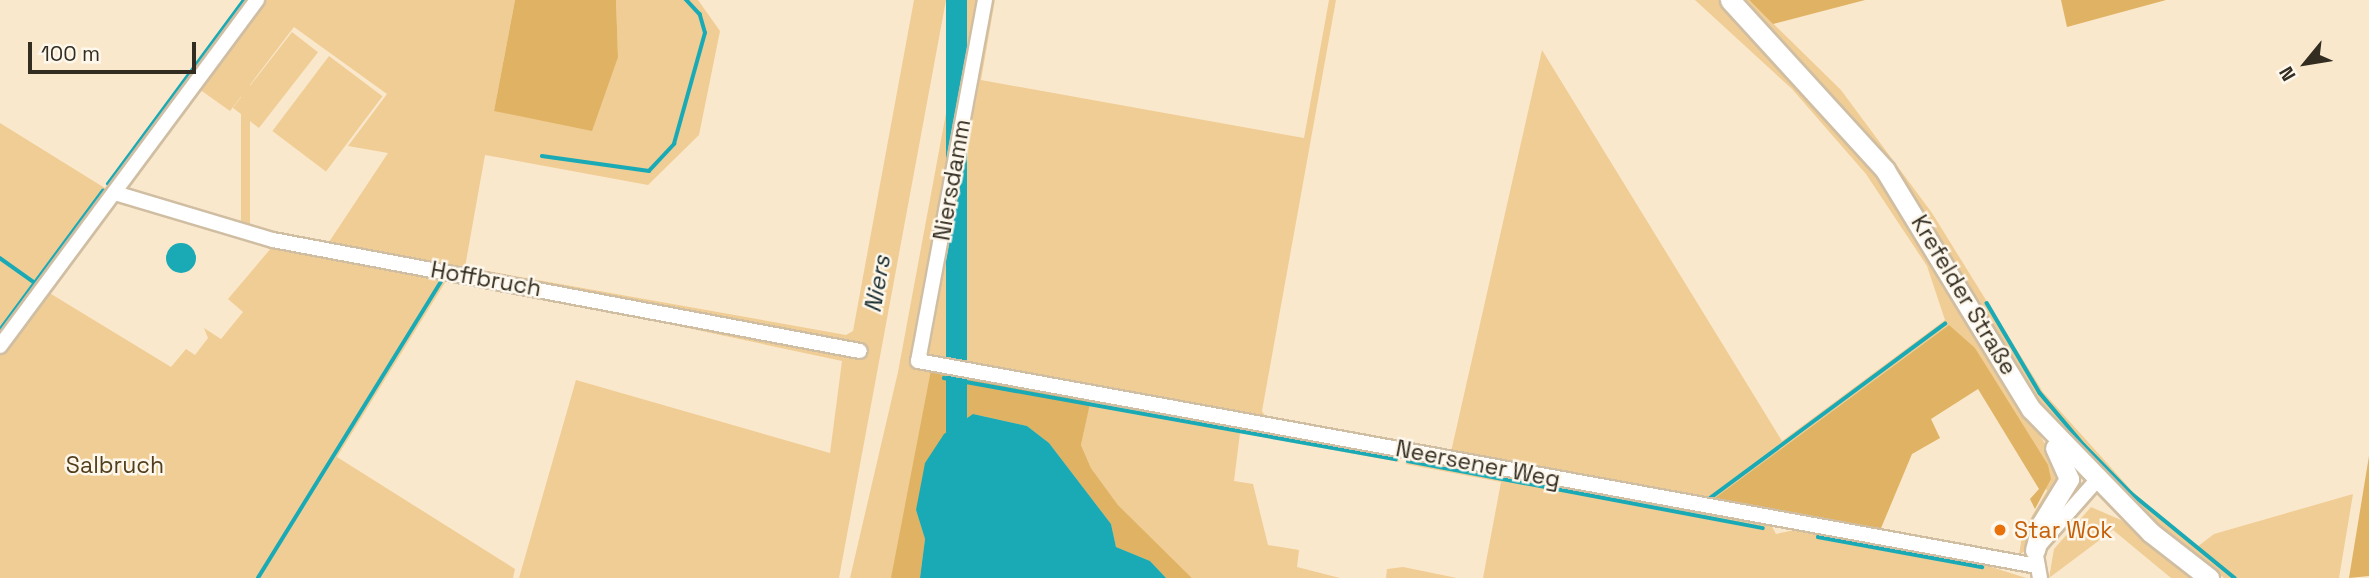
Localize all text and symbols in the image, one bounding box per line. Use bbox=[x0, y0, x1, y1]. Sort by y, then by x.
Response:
scale bar bbox=[32, 28, 200, 72]
north arrow bbox=[2271, 28, 2341, 98]
text: 100 m bbox=[41, 40, 100, 67]
text: N bbox=[2273, 62, 2301, 86]
street label: Niersdamm bbox=[928, 117, 976, 243]
street label: Krefelder Straße bbox=[1905, 210, 2023, 380]
water label: Niers bbox=[858, 253, 896, 315]
street label: Hoffbruch bbox=[429, 256, 543, 302]
street label: Neersener Weg bbox=[1393, 435, 1563, 493]
park label: Salbruch bbox=[66, 451, 164, 479]
place label: Star Wok bbox=[2014, 516, 2113, 544]
marker: Star Wok bbox=[1992, 522, 2008, 538]

